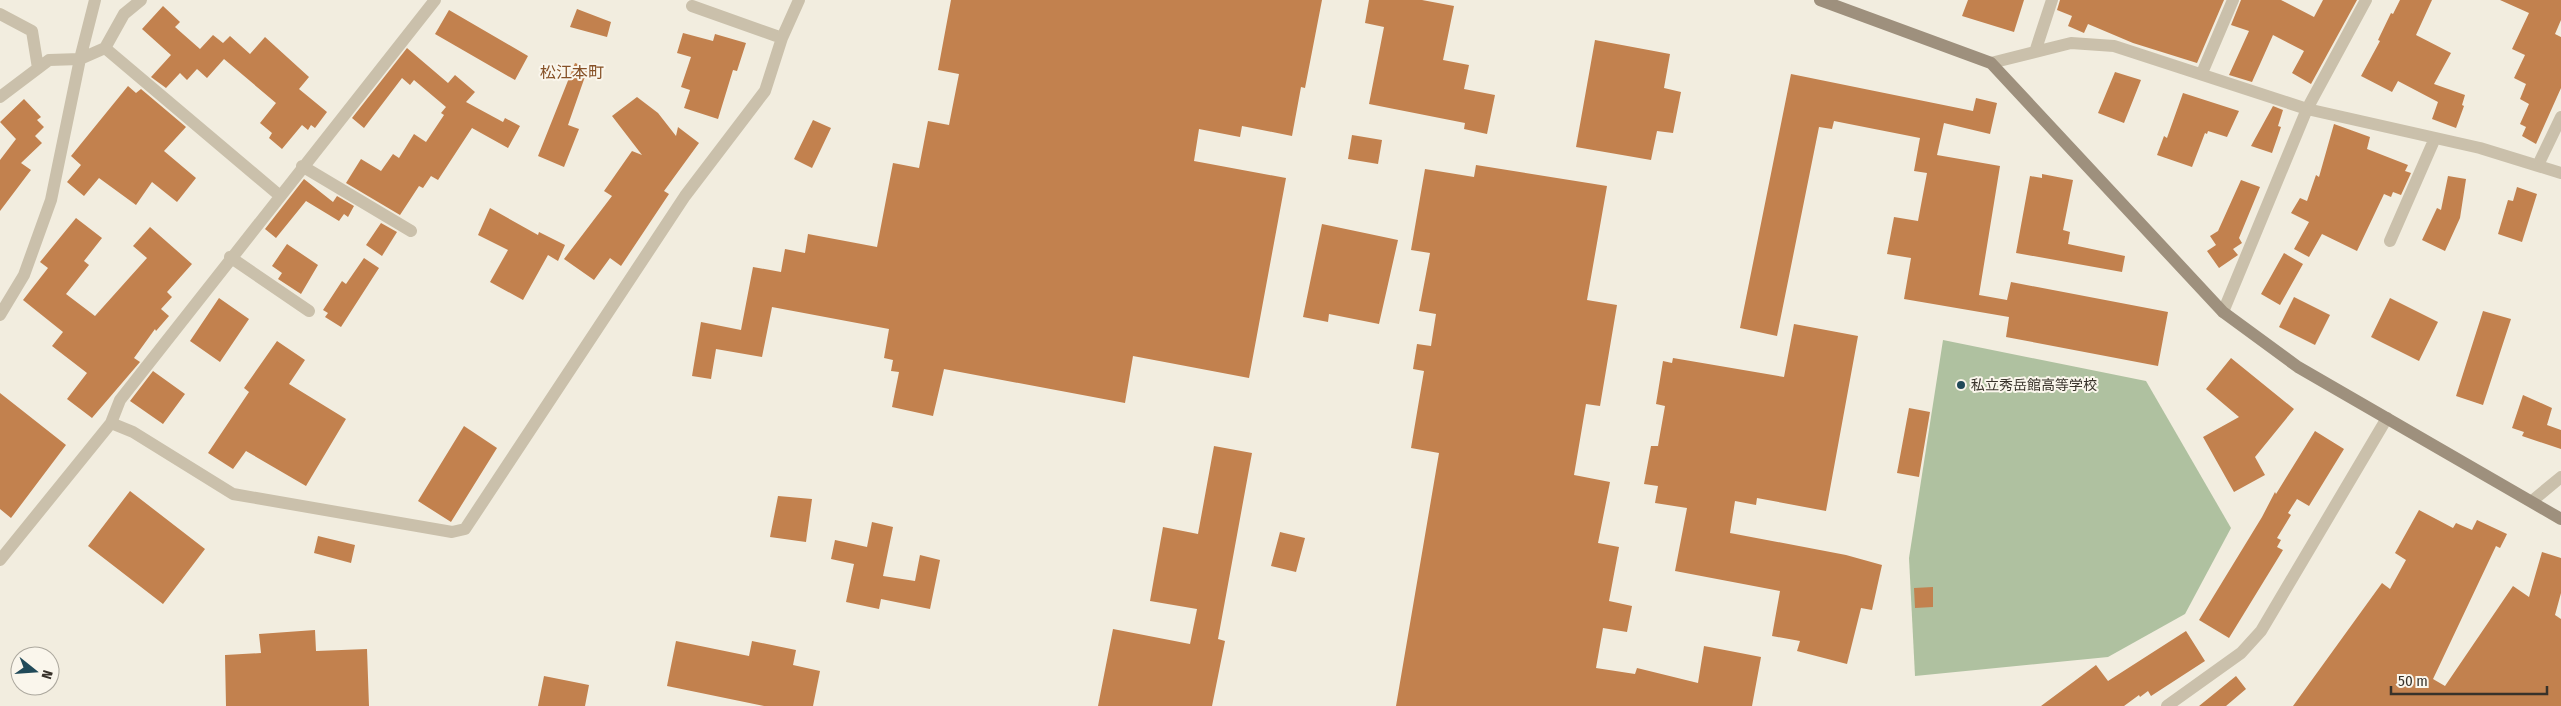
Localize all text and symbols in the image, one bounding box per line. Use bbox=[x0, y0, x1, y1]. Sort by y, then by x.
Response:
district label: 松江本町 bbox=[540, 63, 604, 82]
place label: 私立秀岳館高等学校 bbox=[1971, 377, 2097, 394]
marker: 私立秀岳館高等学校 bbox=[1955, 379, 1967, 391]
north arrow bbox=[10, 646, 60, 696]
scale bar bbox=[2391, 664, 2547, 696]
text: N bbox=[38, 668, 56, 681]
text: 50 m bbox=[2398, 672, 2428, 690]

